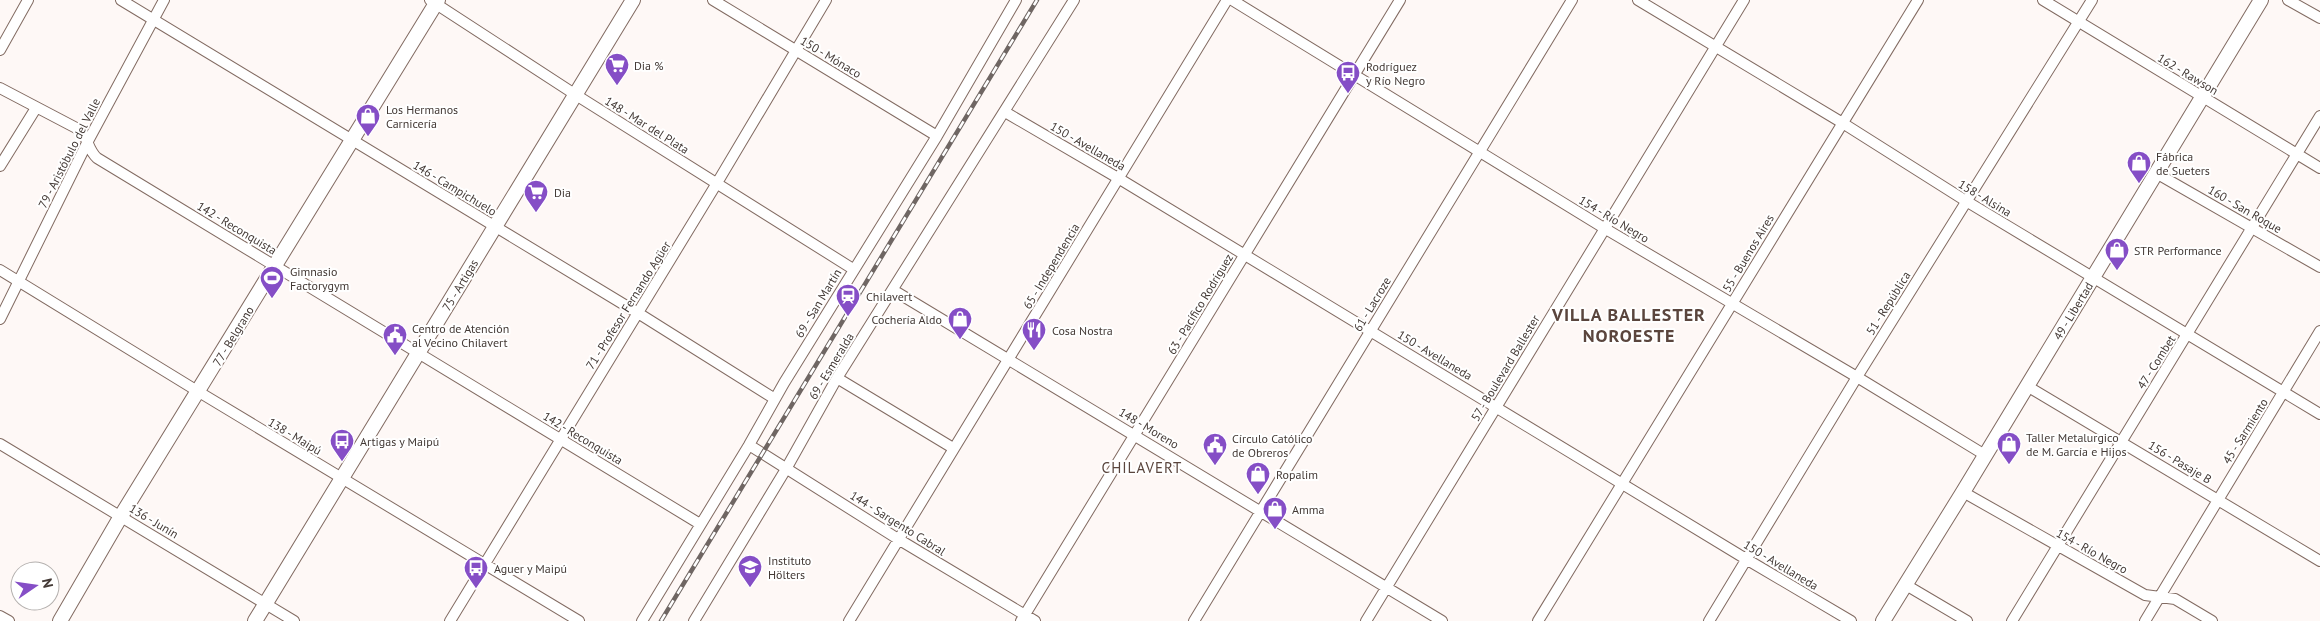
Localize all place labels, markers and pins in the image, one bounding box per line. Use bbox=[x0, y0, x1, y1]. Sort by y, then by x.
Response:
supermarket icon: Dia % bbox=[604, 52, 630, 86]
place label: Dia % bbox=[634, 58, 664, 73]
place label: Rodríguez y Río Negro bbox=[1366, 59, 1425, 88]
bus stop icon: Rodríguez y Río Negro bbox=[1335, 60, 1361, 94]
place label: Los Hermanos Carnicería bbox=[386, 102, 458, 131]
shop icon: Los Hermanos Carnicería bbox=[355, 103, 381, 137]
place label: Fábrica de Sueters bbox=[2156, 149, 2210, 178]
shop icon: Fábrica de Sueters bbox=[2126, 150, 2152, 184]
supermarket icon: Dia bbox=[523, 179, 549, 213]
place label: Dia bbox=[554, 185, 571, 200]
shop icon: STR Performance bbox=[2104, 237, 2130, 271]
place label: STR Performance bbox=[2134, 243, 2222, 258]
place label: Gimnasio Factorygym bbox=[290, 264, 349, 293]
sports icon: Gimnasio Factorygym bbox=[259, 265, 285, 299]
station icon: Chilavert bbox=[835, 283, 861, 317]
place label: Chilavert bbox=[866, 289, 912, 304]
shop icon: Cochería Aldo bbox=[947, 306, 973, 340]
place label: Cochería Aldo bbox=[872, 312, 942, 327]
restaurant icon: Cosa Nostra bbox=[1021, 317, 1047, 351]
place label: Centro de Atención al Vecino Chilavert bbox=[412, 321, 509, 350]
public building icon: Centro de Atención al Vecino Chilavert bbox=[382, 322, 408, 356]
place label: Cosa Nostra bbox=[1052, 323, 1113, 338]
bus stop icon: Artigas y Maipú bbox=[329, 428, 355, 462]
place label: Taller Metalurgico de M. García e Hijos bbox=[2026, 430, 2127, 459]
place label: Círculo Católico de Obreros bbox=[1232, 431, 1312, 460]
shop icon: Taller Metalurgico de M. García e Hijos bbox=[1996, 431, 2022, 465]
public building icon: Círculo Católico de Obreros bbox=[1202, 432, 1228, 466]
place label: Artigas y Maipú bbox=[360, 434, 439, 449]
shop icon: Ropalim bbox=[1245, 461, 1271, 495]
place label: Ropalim bbox=[1276, 467, 1318, 482]
shop icon: Amma bbox=[1262, 496, 1288, 530]
place label: Amma bbox=[1292, 502, 1325, 517]
place label: Instituto Hölters bbox=[768, 553, 811, 582]
school or university icon: Instituto Hölters bbox=[737, 554, 763, 588]
bus stop icon: Aguer y Maipú bbox=[463, 555, 489, 589]
place label: Aguer y Maipú bbox=[494, 561, 567, 576]

